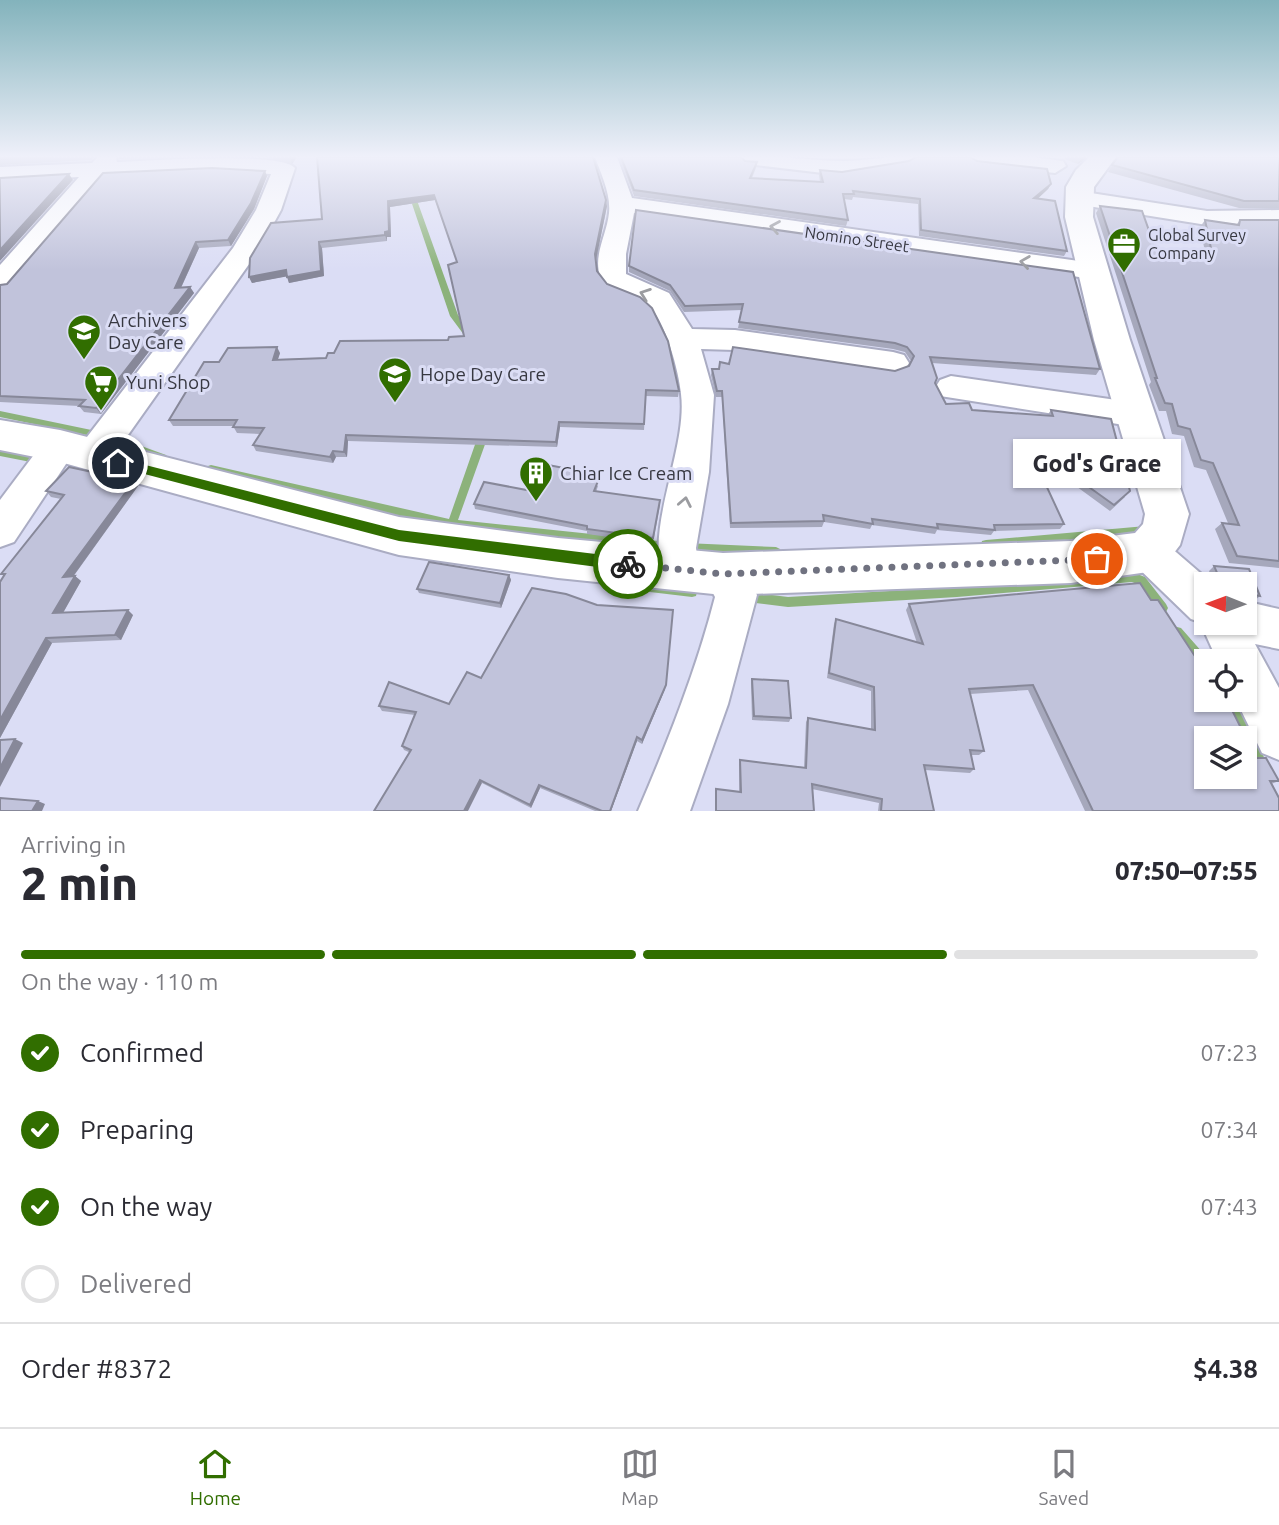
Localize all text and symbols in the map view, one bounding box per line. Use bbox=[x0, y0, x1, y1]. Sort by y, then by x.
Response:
one-way arrow bbox=[770, 220, 781, 235]
street label: Nomino Street bbox=[804, 223, 911, 255]
office icon: Global Survey Company bbox=[1105, 225, 1143, 274]
place label: Global Survey Company bbox=[1148, 226, 1246, 262]
one-way arrow bbox=[1019, 255, 1031, 270]
one-way arrow bbox=[640, 288, 652, 302]
place label: Archivers Day Care bbox=[108, 309, 187, 353]
school or university icon: Archivers Day Care bbox=[65, 312, 103, 361]
school or university icon: Hope Day Care bbox=[376, 355, 414, 404]
supermarket icon: Yuni Shop bbox=[82, 363, 120, 412]
place label: Hope Day Care bbox=[420, 363, 546, 385]
place label: Yuni Shop bbox=[126, 371, 210, 393]
pin bbox=[88, 433, 148, 493]
callout: God's Grace bbox=[1013, 440, 1181, 489]
icon: home bbox=[99, 444, 137, 482]
text: God's Grace bbox=[1032, 451, 1162, 476]
building icon: Chiar Ice Cream bbox=[517, 454, 555, 503]
place label: Chiar Ice Cream bbox=[560, 462, 692, 484]
one-way arrow bbox=[677, 496, 692, 508]
courier bbox=[593, 529, 663, 599]
pin bbox=[1067, 529, 1127, 589]
icon: bag bbox=[1078, 540, 1116, 578]
icon: bike bbox=[609, 545, 647, 583]
north arrow bbox=[1194, 572, 1256, 635]
map controls bbox=[1194, 572, 1257, 789]
button: locate bbox=[1194, 649, 1257, 712]
button: layers bbox=[1194, 726, 1257, 789]
text: Arriving in bbox=[21, 832, 126, 857]
text: 07:50–07:55 bbox=[1115, 856, 1258, 885]
text: 2 min bbox=[21, 857, 138, 909]
text: On the way · 110 m bbox=[21, 969, 218, 994]
icon: check bbox=[21, 1034, 59, 1072]
text: Confirmed bbox=[80, 1038, 204, 1067]
text: 07:23 bbox=[1200, 1040, 1258, 1065]
icon: check bbox=[21, 1111, 59, 1149]
text: Preparing bbox=[80, 1115, 194, 1144]
text: 07:34 bbox=[1200, 1117, 1258, 1142]
icon: check bbox=[21, 1188, 59, 1226]
text: On the way bbox=[80, 1192, 212, 1221]
text: 07:43 bbox=[1200, 1194, 1258, 1219]
text: Delivered bbox=[80, 1269, 192, 1298]
text: Order #8372 bbox=[21, 1354, 172, 1383]
text: $4.38 bbox=[1193, 1354, 1258, 1383]
tab: Home bbox=[190, 1445, 241, 1509]
tab: Map bbox=[621, 1445, 659, 1509]
tab: Saved bbox=[1039, 1445, 1089, 1509]

